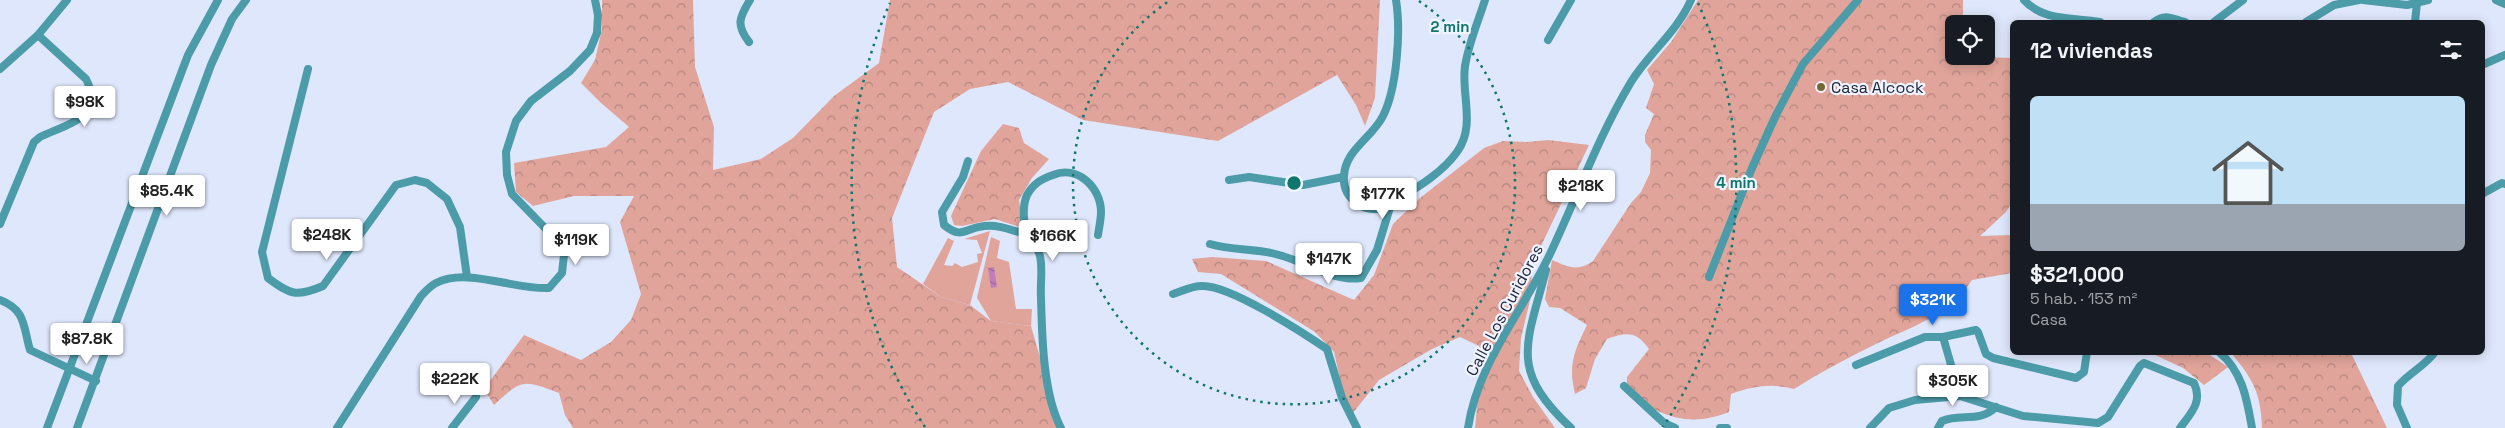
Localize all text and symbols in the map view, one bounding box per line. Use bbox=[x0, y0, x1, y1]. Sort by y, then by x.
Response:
map controls bbox=[1945, 15, 1995, 65]
button: locate bbox=[1945, 15, 1995, 65]
text: 2 min bbox=[1431, 17, 1469, 36]
icon: filters bbox=[2437, 36, 2465, 64]
text: 12 viviendas bbox=[2030, 37, 2153, 64]
place label: Casa Alcock bbox=[1831, 77, 1924, 98]
marker: Casa Alcock bbox=[1815, 81, 1827, 93]
pin: $98K bbox=[55, 86, 115, 128]
text: $98K bbox=[65, 91, 105, 112]
icon: home bbox=[2203, 128, 2293, 218]
pin: $218K bbox=[1546, 170, 1616, 212]
text: 4 min bbox=[1716, 173, 1756, 192]
pin: $85.4K bbox=[126, 174, 208, 217]
centre of rings bbox=[1285, 174, 1303, 192]
text: $218K bbox=[1558, 175, 1604, 196]
pin: $177K bbox=[1348, 178, 1418, 220]
text: $85.4K bbox=[140, 180, 194, 201]
text: $177K bbox=[1361, 183, 1405, 204]
pin: $248K bbox=[292, 218, 362, 261]
pin: $166K bbox=[1018, 220, 1088, 262]
text: $248K bbox=[303, 224, 351, 245]
pin: $119K bbox=[541, 224, 611, 266]
text: $166K bbox=[1030, 225, 1076, 246]
text: $119K bbox=[554, 229, 598, 250]
street label: Calle Los Curidores bbox=[1461, 241, 1548, 380]
pin: $147K bbox=[1294, 242, 1364, 285]
text: $147K bbox=[1306, 248, 1352, 269]
text: $321,000 bbox=[2030, 261, 2124, 288]
pin: $321K bbox=[1898, 284, 1968, 326]
text: 5 hab. · 153 m² bbox=[2030, 288, 2137, 309]
text: $321K bbox=[1910, 289, 1956, 310]
text: Casa bbox=[2030, 309, 2067, 330]
pin: $87.8K bbox=[46, 322, 128, 365]
text: $87.8K bbox=[61, 328, 113, 349]
pin: $222K bbox=[420, 362, 490, 405]
pin: $305K bbox=[1918, 364, 1988, 407]
text: $222K bbox=[431, 368, 479, 389]
text: $305K bbox=[1928, 370, 1978, 391]

